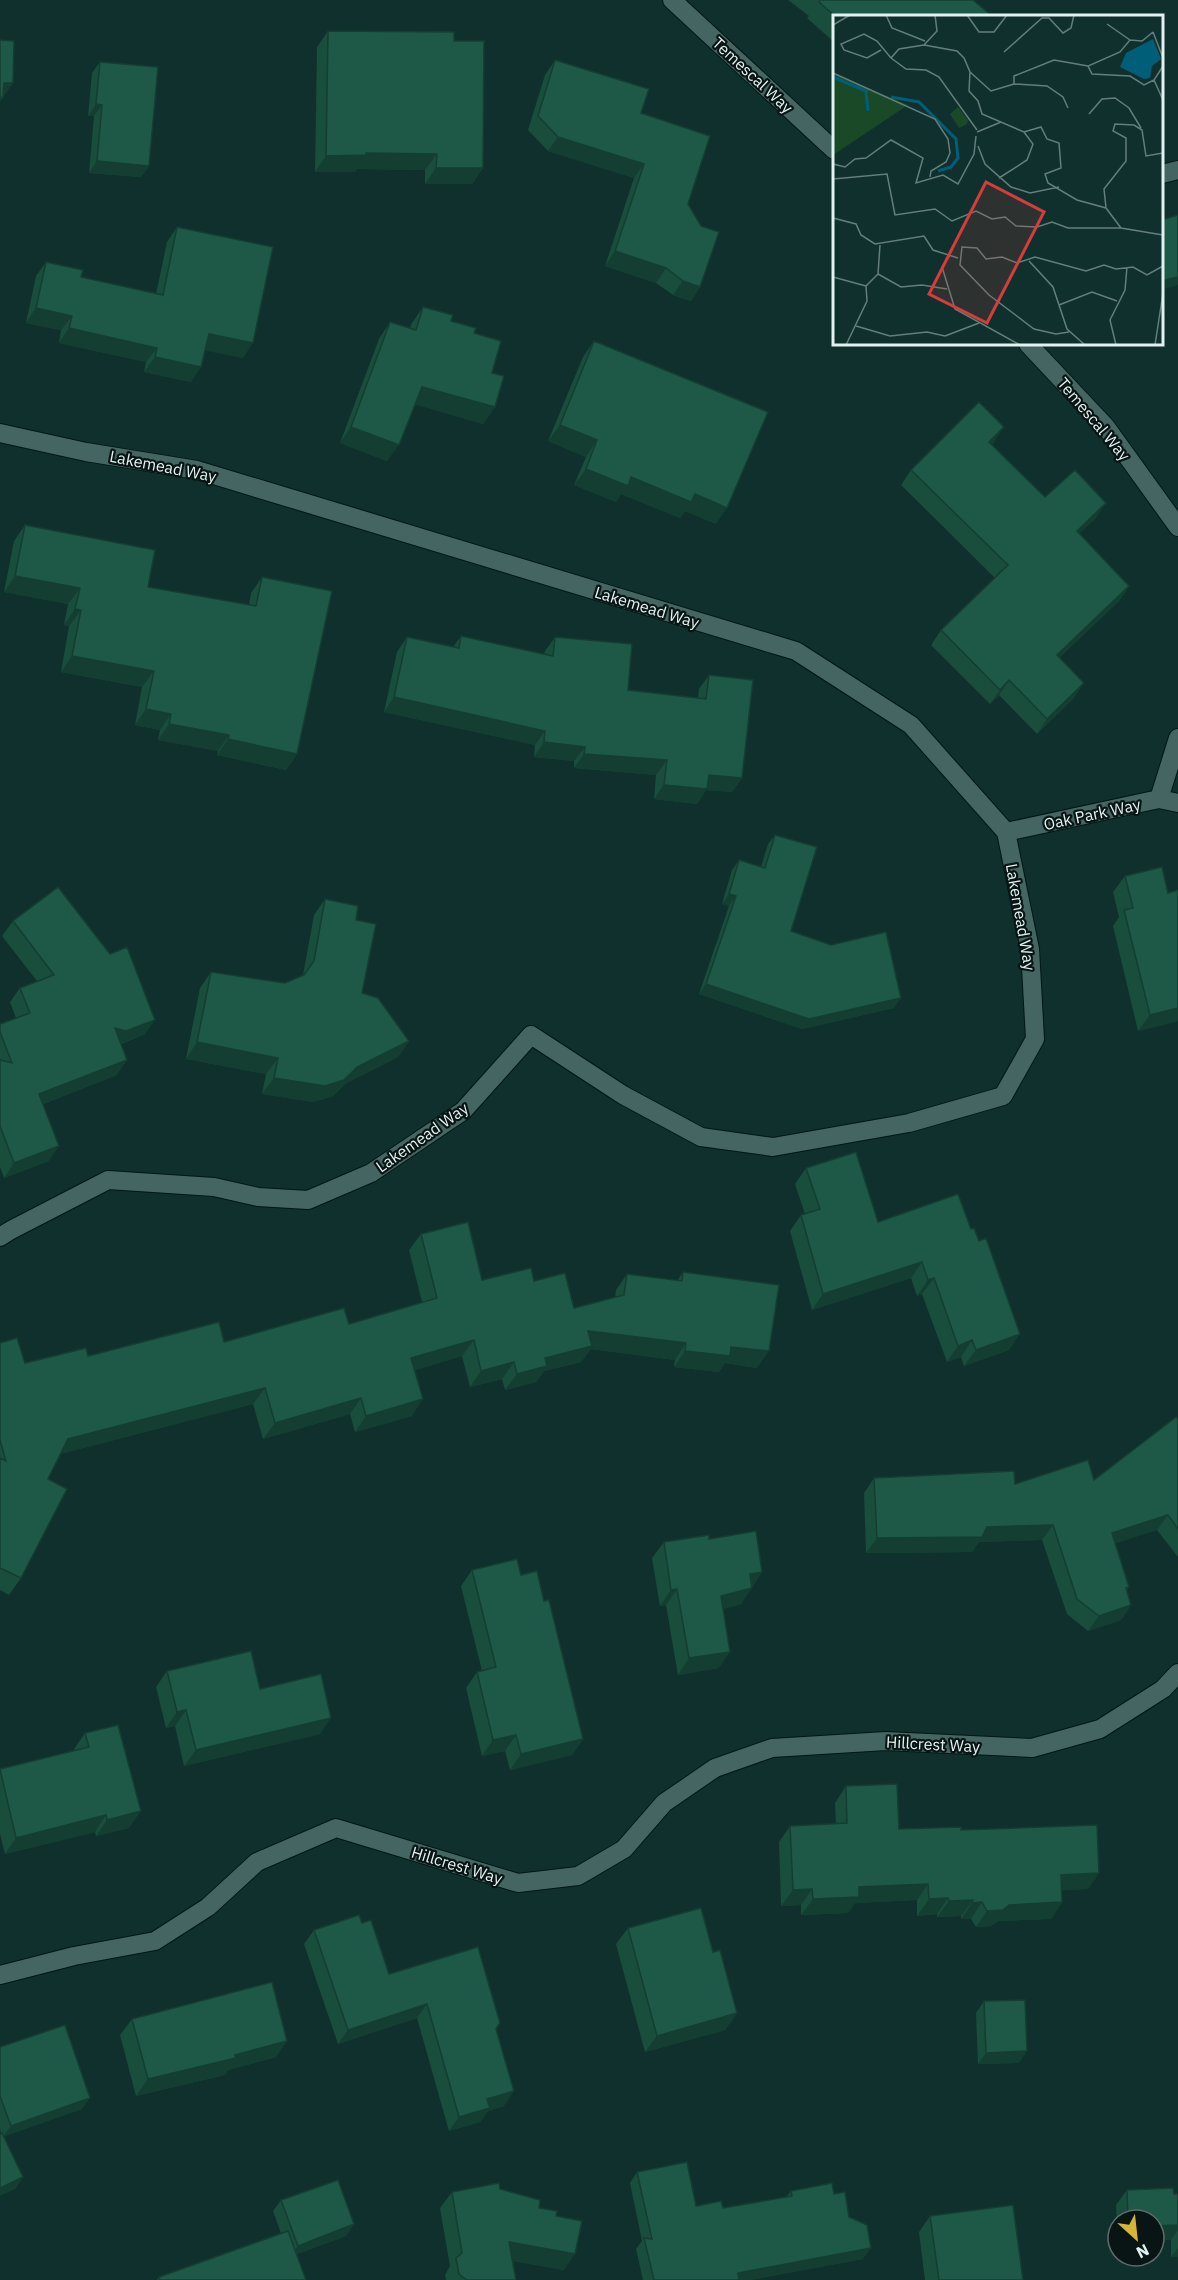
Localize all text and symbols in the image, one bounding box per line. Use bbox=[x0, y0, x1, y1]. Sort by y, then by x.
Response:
inset map bbox=[833, 15, 1163, 345]
street label: Temescal Way bbox=[709, 33, 797, 117]
street label: Temescal Way bbox=[1053, 373, 1135, 465]
street label: Lakemead Way bbox=[108, 446, 218, 486]
street label: Lakemead Way bbox=[592, 582, 702, 632]
street label: Oak Park Way bbox=[1042, 794, 1142, 834]
street label: Lakemead Way bbox=[1002, 862, 1040, 972]
street label: Lakemead Way bbox=[372, 1098, 472, 1176]
street label: Hillcrest Way bbox=[885, 1732, 981, 1756]
street label: Hillcrest Way bbox=[409, 1842, 505, 1888]
north arrow bbox=[1106, 2208, 1166, 2268]
text: N bbox=[1133, 2240, 1153, 2263]

